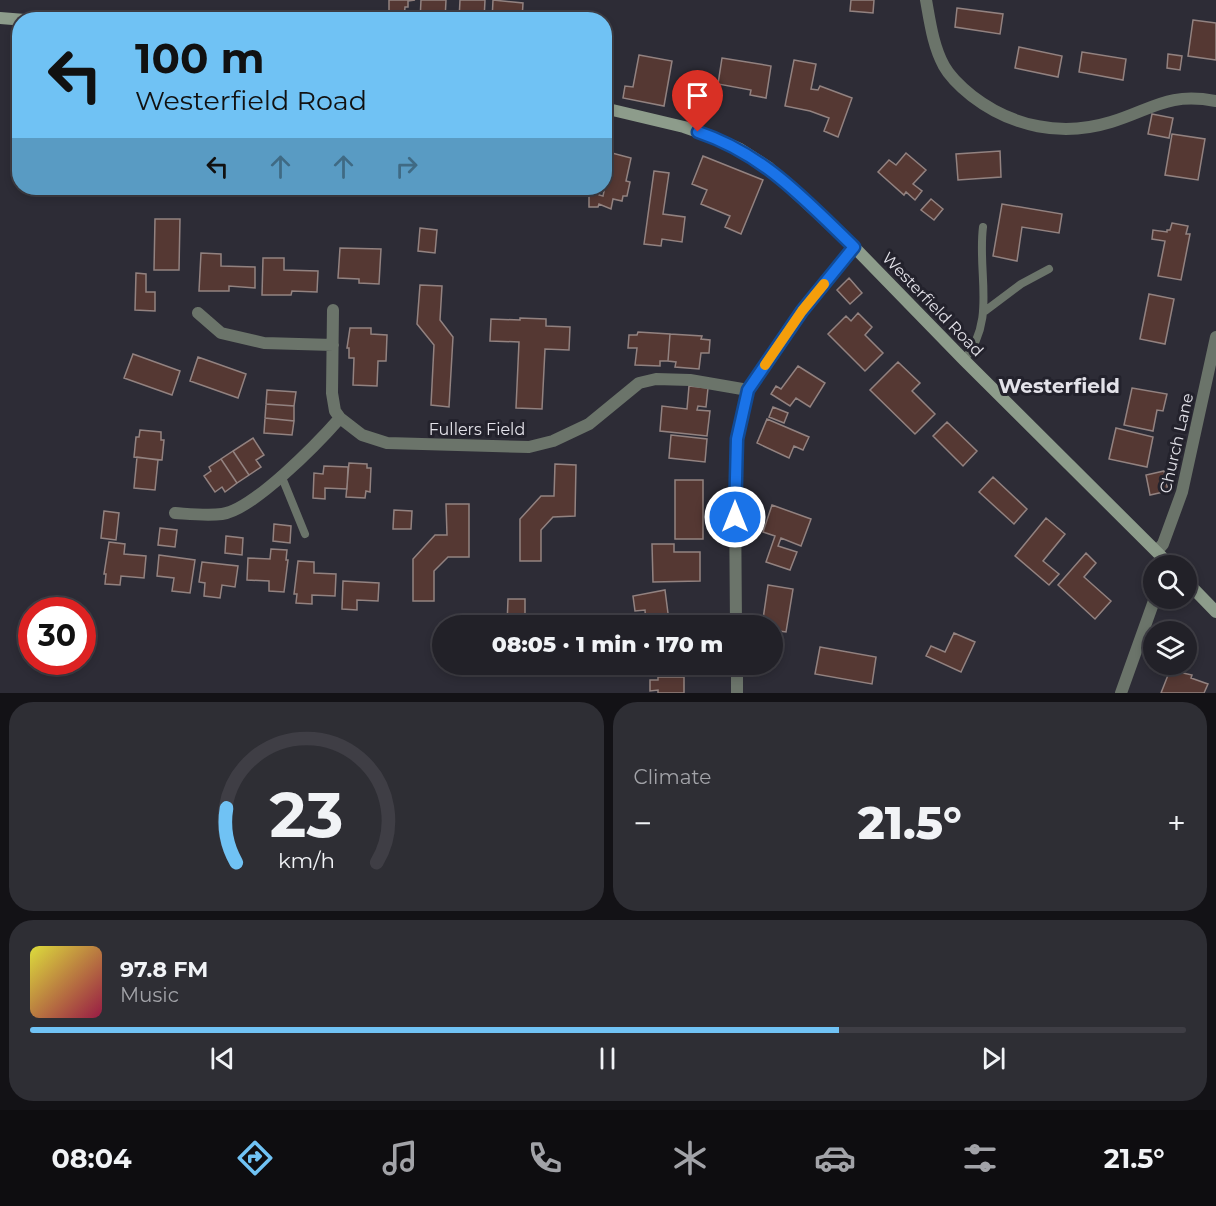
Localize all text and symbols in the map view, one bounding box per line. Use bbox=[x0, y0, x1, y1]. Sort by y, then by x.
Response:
text: 100 m bbox=[135, 32, 264, 84]
icon: left bbox=[36, 36, 114, 114]
pin bbox=[672, 70, 723, 132]
icon: arrive bbox=[681, 79, 714, 112]
text: Westerfield Road bbox=[135, 84, 367, 117]
icon: left bbox=[201, 150, 234, 183]
icon: ahead bbox=[264, 150, 297, 183]
icon: ahead bbox=[327, 150, 360, 183]
icon: right bbox=[390, 150, 423, 183]
street label: Westerfield Road bbox=[878, 248, 987, 360]
district label: Westerfield bbox=[998, 374, 1120, 398]
street label: Church Lane bbox=[1156, 391, 1197, 495]
street label: Fullers Field bbox=[429, 420, 525, 439]
position arrow bbox=[703, 485, 767, 549]
map controls bbox=[1143, 555, 1197, 675]
button: search bbox=[1143, 555, 1197, 609]
speed limit sign: 30 bbox=[18, 597, 96, 675]
button: layers bbox=[1143, 621, 1197, 675]
text: 08:05 · 1 min · 170 m bbox=[492, 631, 723, 658]
text: Climate bbox=[634, 765, 711, 789]
text: 23 bbox=[269, 777, 343, 853]
text: 21.5° bbox=[858, 795, 962, 850]
text: − bbox=[634, 803, 652, 843]
text: + bbox=[1167, 803, 1186, 843]
text: km/h bbox=[278, 848, 335, 874]
text: 97.8 FM bbox=[120, 956, 208, 983]
text: Music bbox=[120, 983, 179, 1007]
icon: previous bbox=[206, 1042, 239, 1075]
icon: pause bbox=[591, 1042, 624, 1075]
icon: next bbox=[977, 1042, 1010, 1075]
icon: directions bbox=[234, 1137, 276, 1179]
icon: music bbox=[379, 1137, 421, 1179]
icon: phone bbox=[524, 1137, 566, 1179]
icon: climate bbox=[669, 1137, 711, 1179]
icon: car bbox=[814, 1137, 856, 1179]
icon: filters bbox=[959, 1137, 1001, 1179]
text: 08:04 bbox=[51, 1142, 132, 1175]
text: 21.5° bbox=[1104, 1142, 1165, 1175]

